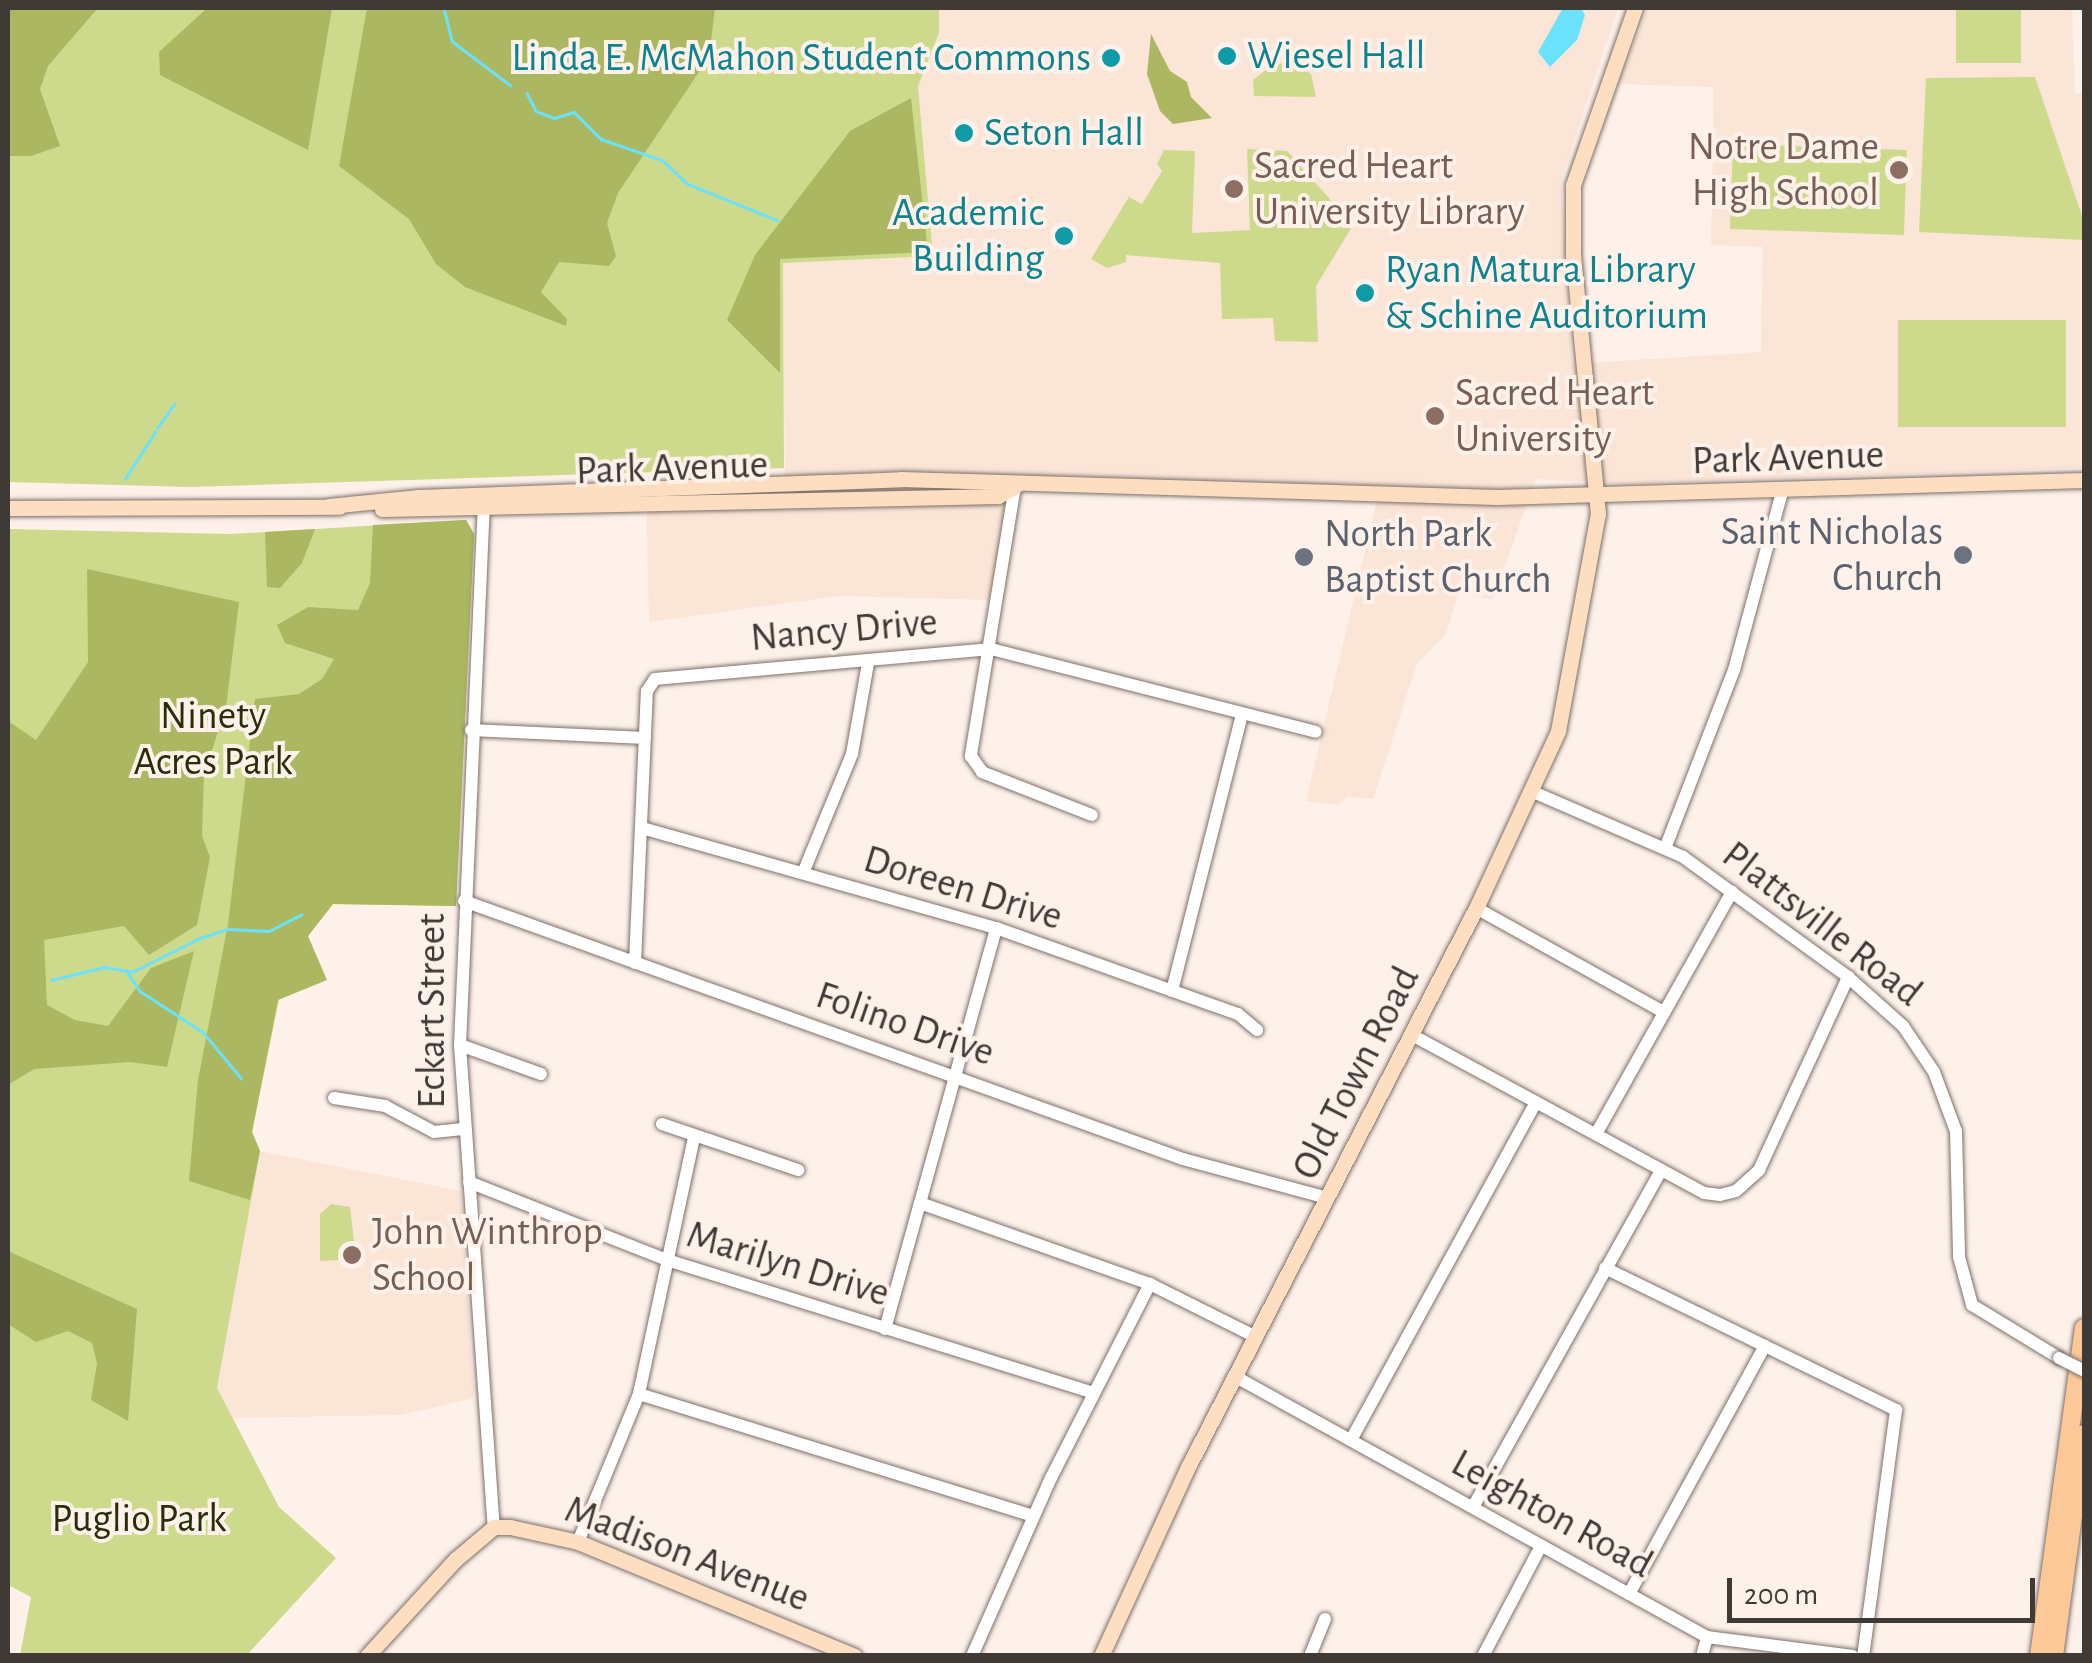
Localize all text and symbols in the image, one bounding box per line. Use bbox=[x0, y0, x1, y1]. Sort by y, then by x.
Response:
place label: Wiesel Hall bbox=[1247, 32, 1425, 80]
place label: Linda E. McMahon Student Commons bbox=[511, 34, 1091, 82]
marker: Wiesel Hall bbox=[1216, 45, 1238, 67]
marker: Linda E. McMahon Student Commons bbox=[1100, 47, 1122, 69]
place label: Seton Hall bbox=[984, 109, 1144, 157]
marker: Seton Hall bbox=[953, 122, 975, 144]
place label: Notre Dame High School bbox=[1688, 123, 1879, 217]
place label: Sacred Heart University Library bbox=[1254, 142, 1525, 236]
marker: Notre Dame High School bbox=[1888, 159, 1910, 181]
marker: Sacred Heart University Library bbox=[1223, 178, 1245, 200]
place label: Academic Building bbox=[892, 189, 1044, 283]
marker: Academic Building bbox=[1053, 225, 1075, 247]
place label: Ryan Matura Library & Schine Auditorium bbox=[1385, 246, 1708, 340]
marker: Ryan Matura Library & Schine Auditorium bbox=[1354, 282, 1376, 304]
place label: Sacred Heart University bbox=[1455, 369, 1654, 463]
marker: Sacred Heart University bbox=[1424, 405, 1446, 427]
street label: Park Avenue bbox=[1691, 431, 1885, 485]
street label: Park Avenue bbox=[575, 441, 769, 495]
place label: Saint Nicholas Church bbox=[1721, 508, 1943, 602]
place label: North Park Baptist Church bbox=[1324, 510, 1552, 604]
marker: Saint Nicholas Church bbox=[1952, 544, 1974, 566]
marker: North Park Baptist Church bbox=[1293, 546, 1315, 568]
street label: Nancy Drive bbox=[749, 598, 939, 662]
park label: Ninety Acres Park bbox=[133, 692, 293, 786]
street label: Plattsville Road bbox=[1712, 831, 1932, 1017]
street label: Doreen Drive bbox=[858, 835, 1068, 941]
street label: Eckart Street bbox=[408, 913, 456, 1109]
street label: Old Town Road bbox=[1282, 959, 1430, 1187]
street label: Folino Drive bbox=[810, 971, 1000, 1077]
place label: John Winthrop School bbox=[372, 1208, 603, 1302]
street label: Marilyn Drive bbox=[681, 1210, 895, 1318]
marker: John Winthrop School bbox=[341, 1244, 363, 1266]
street label: Leighton Road bbox=[1443, 1439, 1661, 1589]
street label: Madison Avenue bbox=[558, 1485, 816, 1623]
park label: Puglio Park bbox=[52, 1495, 226, 1543]
scale bar bbox=[1732, 1558, 2040, 1620]
text: 200 m bbox=[1744, 1580, 1818, 1610]

